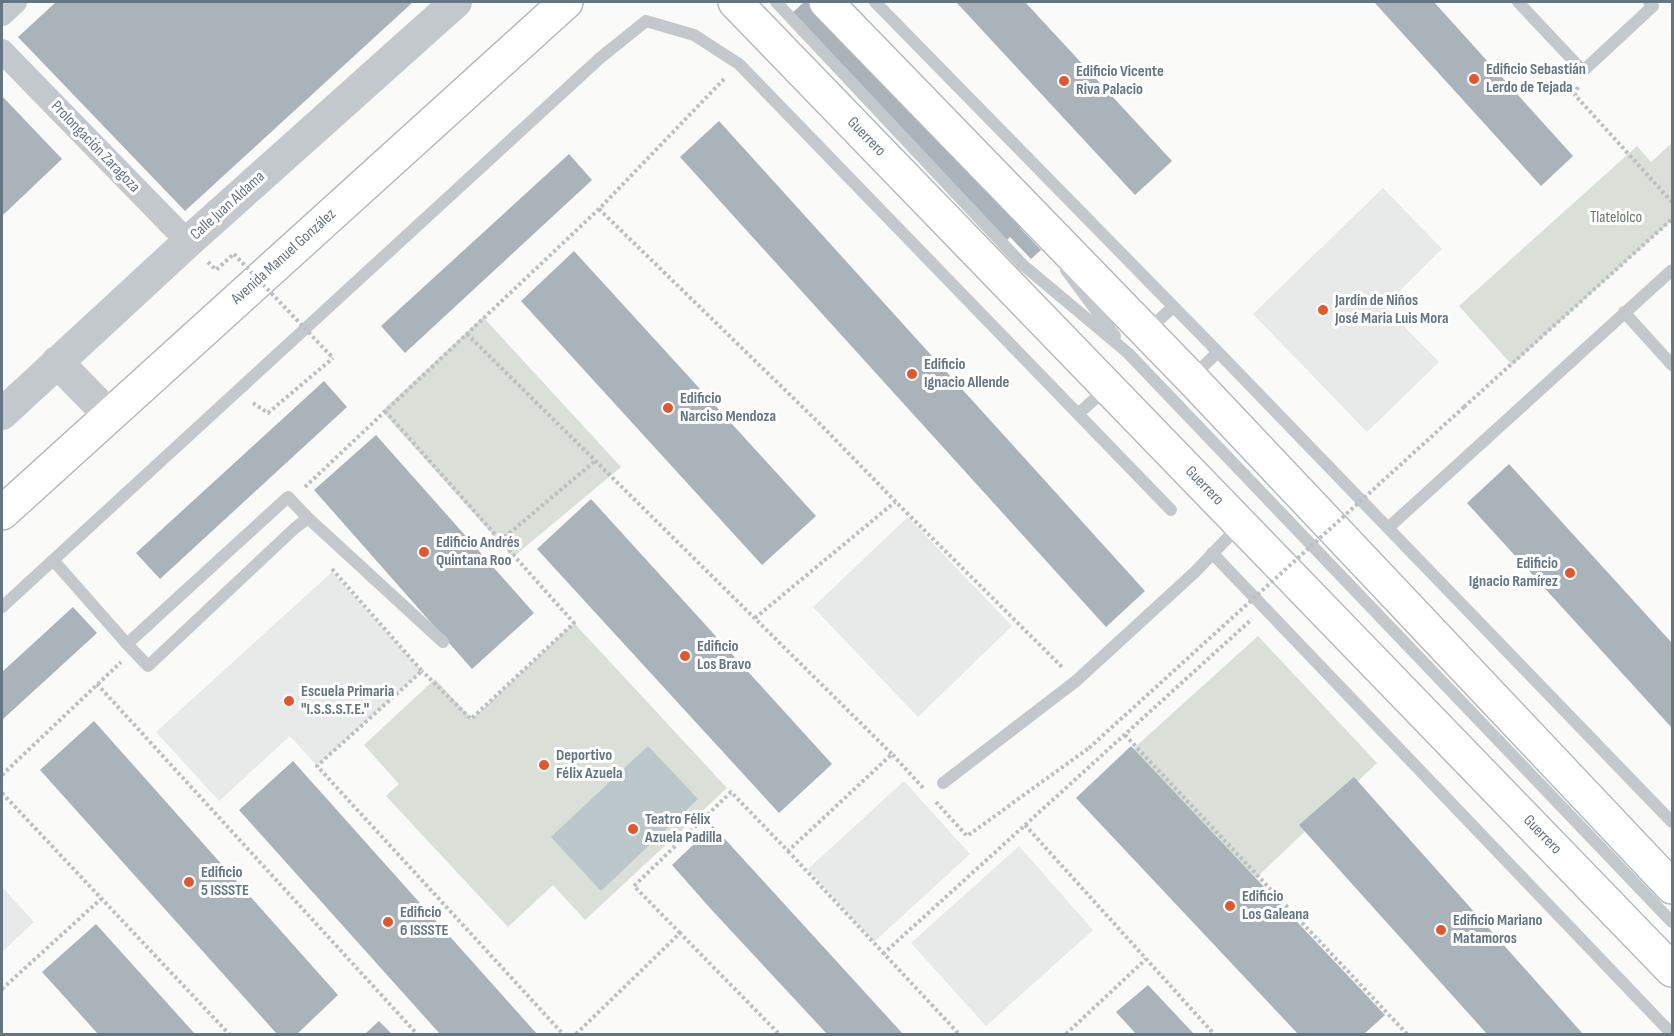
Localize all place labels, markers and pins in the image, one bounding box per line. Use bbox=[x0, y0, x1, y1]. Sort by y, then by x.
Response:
place label: Edificio Sebastián Lerdo de Tejada bbox=[1486, 60, 1586, 98]
place label: Edificio Vicente Riva Palacio bbox=[1076, 62, 1164, 100]
marker: Edificio Sebastián Lerdo de Tejada bbox=[1467, 72, 1481, 86]
marker: Edificio Vicente Riva Palacio bbox=[1057, 74, 1071, 88]
place label: Jardín de Niños José Maria Luis Mora bbox=[1335, 291, 1448, 329]
marker: Jardín de Niños José Maria Luis Mora bbox=[1316, 303, 1330, 317]
place label: Edificio Ignacio Allende bbox=[924, 355, 1009, 393]
marker: Edificio Ignacio Allende bbox=[905, 367, 919, 381]
place label: Edificio Narciso Mendoza bbox=[680, 389, 776, 427]
marker: Edificio Narciso Mendoza bbox=[661, 401, 675, 415]
place label: Edificio Andrés Quintana Roo bbox=[436, 533, 520, 571]
marker: Edificio Andrés Quintana Roo bbox=[417, 545, 431, 559]
place label: Edificio Ignacio Ramírez bbox=[1469, 554, 1558, 592]
marker: Edificio Ignacio Ramírez bbox=[1563, 566, 1577, 580]
place label: Edificio Los Bravo bbox=[697, 637, 751, 675]
marker: Edificio Los Bravo bbox=[678, 649, 692, 663]
place label: Escuela Primaria "I.S.S.S.T.E." bbox=[301, 682, 394, 720]
marker: Escuela Primaria "I.S.S.S.T.E." bbox=[282, 694, 296, 708]
place label: Deportivo Félix Azuela bbox=[556, 746, 623, 784]
marker: Deportivo Félix Azuela bbox=[537, 758, 551, 772]
place label: Teatro Félix Azuela Padilla bbox=[645, 810, 722, 848]
marker: Teatro Félix Azuela Padilla bbox=[626, 822, 640, 836]
place label: Edificio 5 ISSSTE bbox=[201, 863, 249, 901]
marker: Edificio 5 ISSSTE bbox=[182, 875, 196, 889]
place label: Edificio Los Galeana bbox=[1242, 887, 1309, 925]
marker: Edificio Los Galeana bbox=[1223, 899, 1237, 913]
place label: Edificio 6 ISSSTE bbox=[400, 903, 449, 941]
place label: Edificio Mariano Matamoros bbox=[1453, 911, 1543, 949]
marker: Edificio 6 ISSSTE bbox=[381, 915, 395, 929]
marker: Edificio Mariano Matamoros bbox=[1434, 923, 1448, 937]

